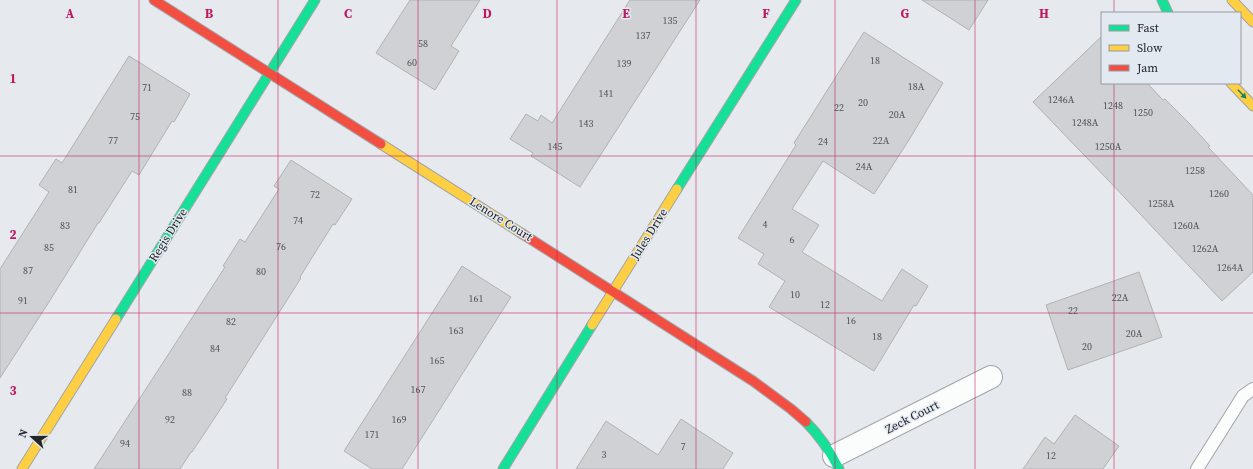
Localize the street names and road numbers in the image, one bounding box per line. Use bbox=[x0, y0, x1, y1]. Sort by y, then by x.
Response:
street label: Lenore Court bbox=[467, 193, 536, 245]
street label: Regis Drive bbox=[145, 205, 191, 265]
street label: Jules Drive bbox=[626, 205, 671, 264]
street label: Zeck Court bbox=[883, 397, 942, 437]

